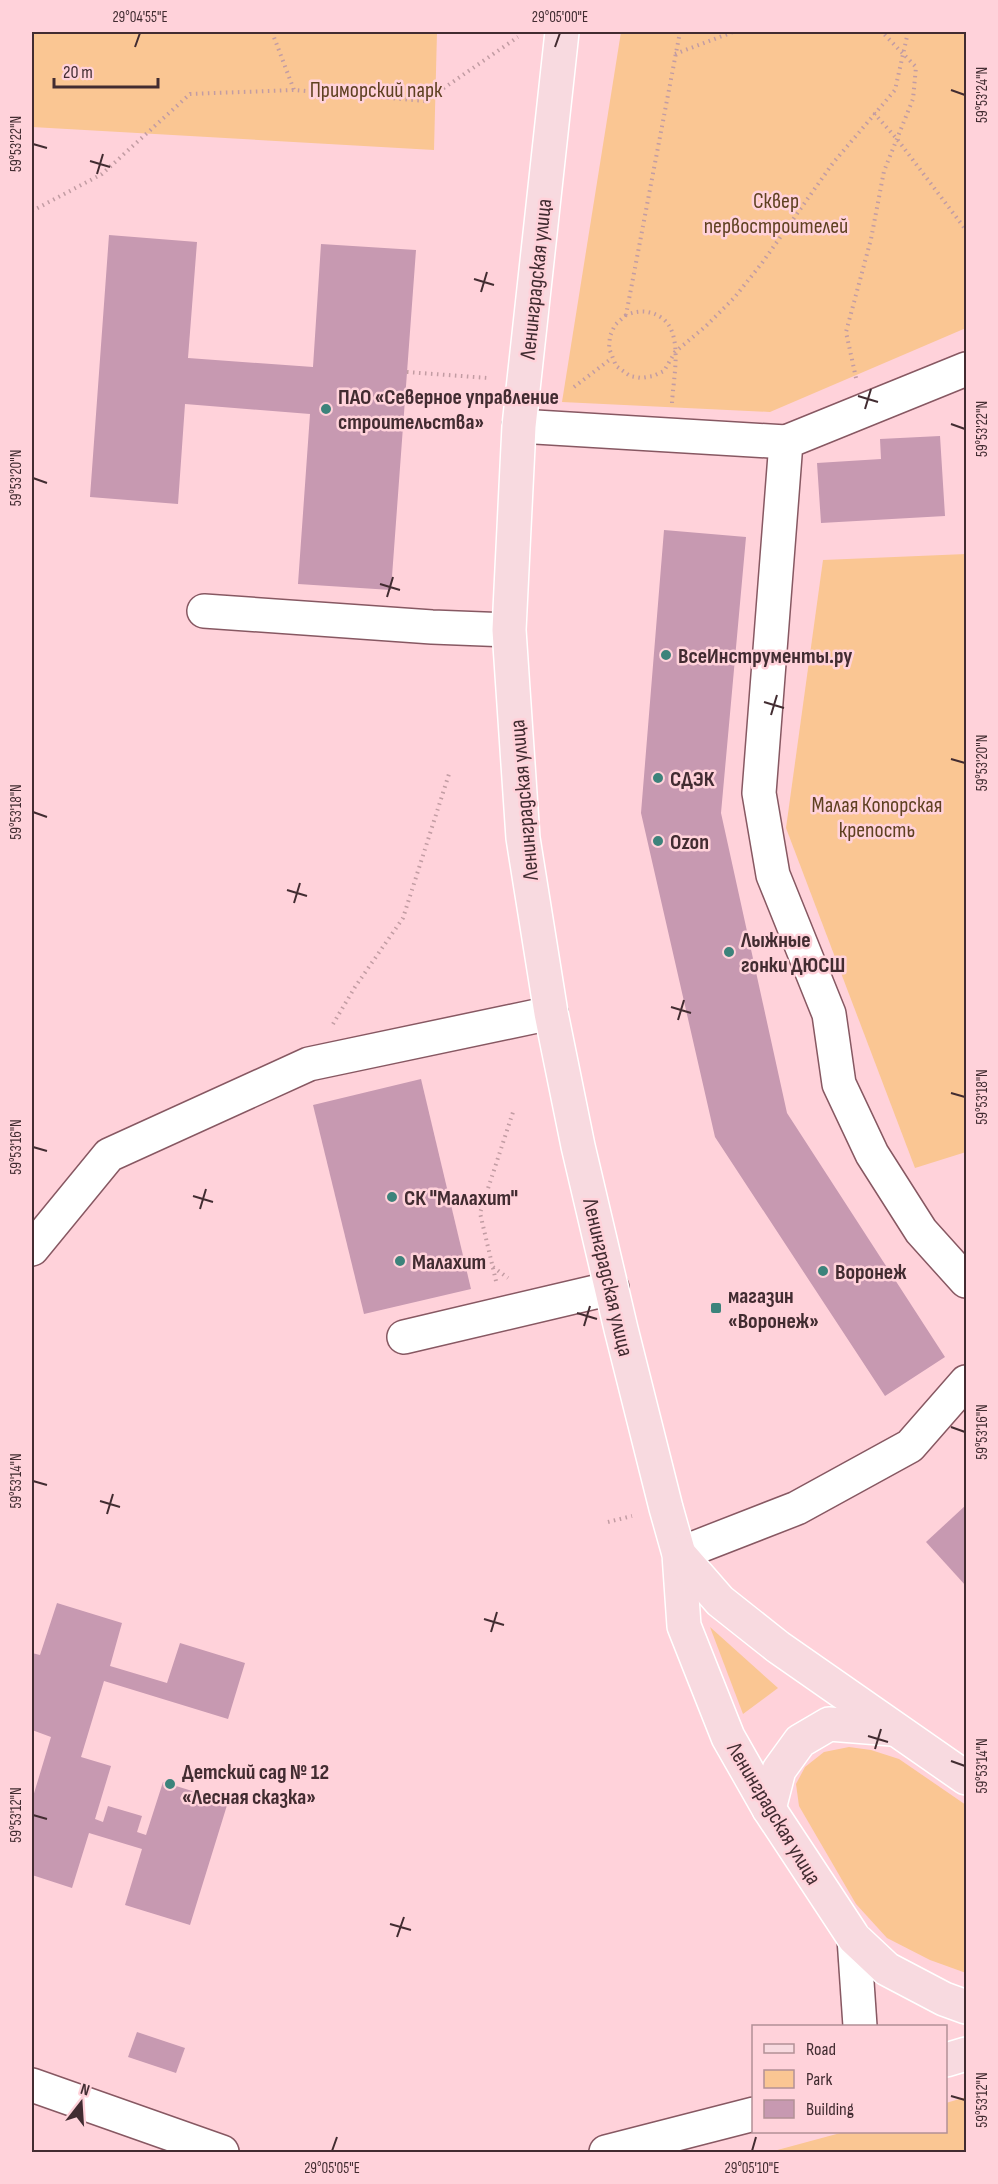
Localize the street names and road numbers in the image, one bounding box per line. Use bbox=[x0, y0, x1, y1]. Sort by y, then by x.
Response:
street label: Ленинградская улица bbox=[515, 198, 558, 362]
street label: Ленинградская улица bbox=[504, 718, 545, 882]
street label: Ленинградская улица bbox=[576, 1195, 639, 1359]
street label: Ленинградская улица bbox=[720, 1737, 827, 1890]

